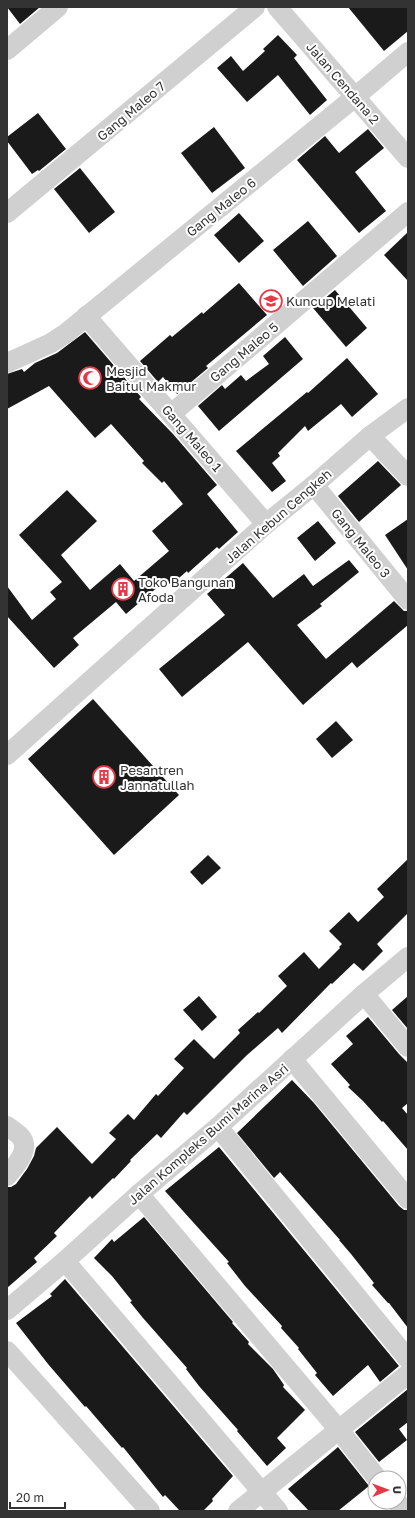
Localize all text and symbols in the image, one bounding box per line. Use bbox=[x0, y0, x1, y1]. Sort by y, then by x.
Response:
street label: Jalan Cendana 2 bbox=[303, 39, 383, 127]
street label: Gang Maleo 7 bbox=[94, 78, 168, 144]
street label: Gang Maleo 6 bbox=[183, 174, 259, 240]
school or university icon: Kuncup Melati bbox=[258, 288, 284, 314]
place label: Kuncup Melati bbox=[286, 293, 376, 309]
street label: Gang Maleo 5 bbox=[207, 319, 281, 385]
place label: Mesjid Baitul Makmur bbox=[106, 363, 196, 394]
mosque icon: Mesjid Baitul Makmur bbox=[77, 365, 103, 391]
street label: Gang Maleo 1 bbox=[159, 401, 225, 475]
street label: Jalan Kebun Cengkeh bbox=[222, 465, 334, 567]
street label: Gang Maleo 3 bbox=[328, 505, 394, 581]
place label: Toko Bangunan Afoda bbox=[138, 574, 234, 605]
building icon: Toko Bangunan Afoda bbox=[110, 576, 136, 602]
place label: Pesantren Jannatullah bbox=[120, 762, 195, 793]
building icon: Pesantren Jannatullah bbox=[91, 764, 117, 790]
street label: Jalan Kompleks Bumi Marina Asri bbox=[125, 1060, 291, 1208]
north arrow bbox=[367, 1470, 407, 1510]
scale bar bbox=[10, 1484, 65, 1510]
text: U bbox=[391, 1486, 404, 1494]
text: 20 m bbox=[16, 1490, 44, 1505]

